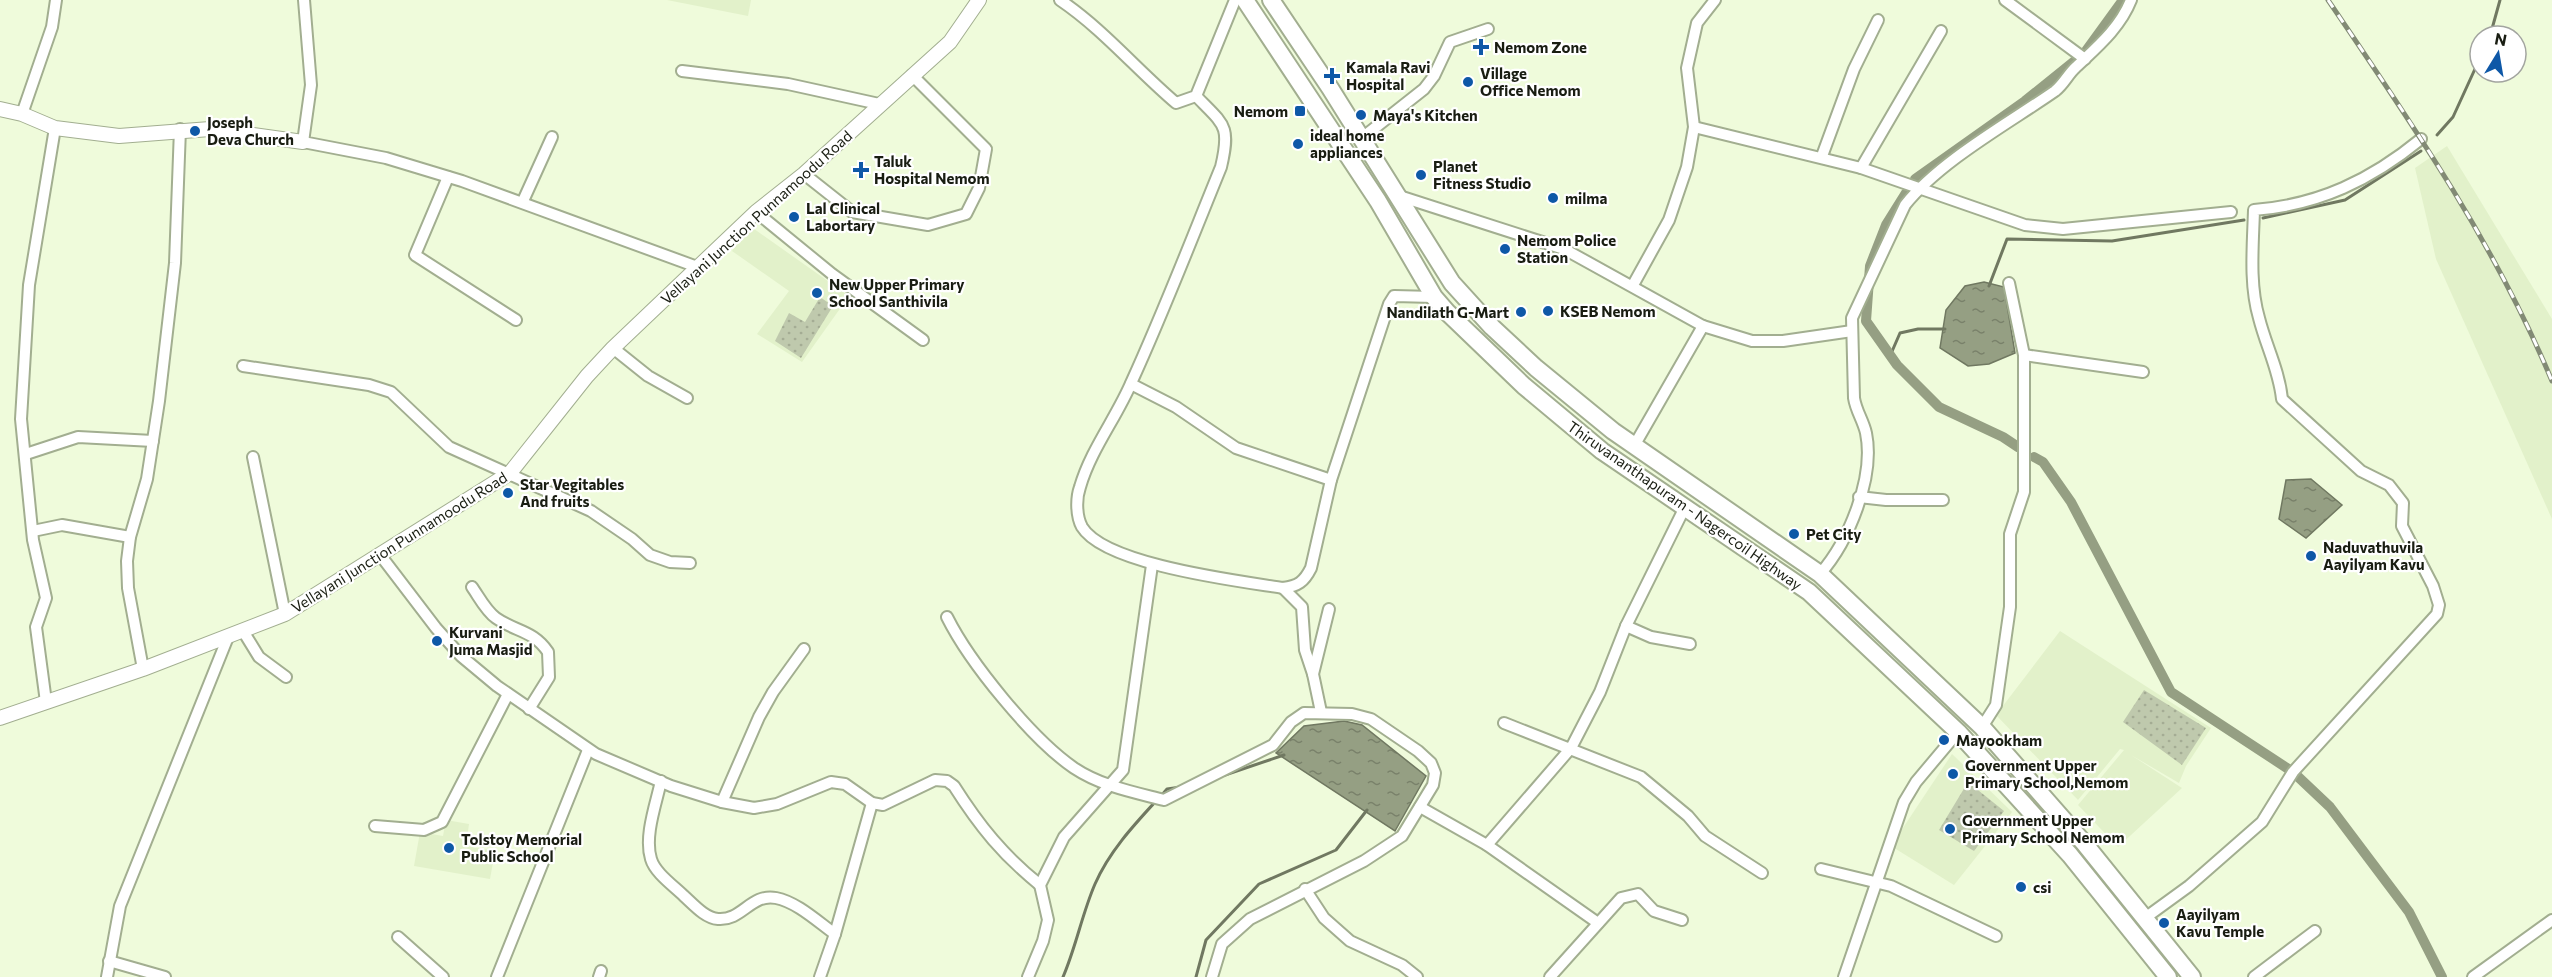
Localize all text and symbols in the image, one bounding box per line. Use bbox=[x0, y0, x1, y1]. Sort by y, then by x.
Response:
north arrow bbox=[2468, 24, 2528, 84]
text: N bbox=[2493, 28, 2509, 49]
marker: Nemom Zone bbox=[1472, 38, 1490, 56]
place label: Nemom Zone bbox=[1494, 38, 1587, 56]
place label: Kamala Ravi Hospital bbox=[1346, 58, 1431, 93]
place label: Village Office Nemom bbox=[1480, 64, 1581, 99]
marker: Kamala Ravi Hospital bbox=[1323, 67, 1341, 85]
marker: Village Office Nemom bbox=[1461, 75, 1475, 89]
place label: Nemom bbox=[1234, 102, 1288, 120]
marker: Nemom bbox=[1293, 104, 1307, 118]
place label: Maya's Kitchen bbox=[1373, 106, 1478, 124]
marker: Maya's Kitchen bbox=[1354, 108, 1368, 122]
place label: Joseph Deva Church bbox=[207, 113, 294, 148]
marker: Joseph Deva Church bbox=[188, 124, 202, 138]
street label: Vellayani Junction Punnamoodu Road bbox=[657, 126, 855, 308]
place label: ideal home appliances bbox=[1310, 126, 1384, 161]
marker: ideal home appliances bbox=[1291, 137, 1305, 151]
place label: Taluk Hospital Nemom bbox=[874, 152, 990, 187]
place label: Planet Fitness Studio bbox=[1433, 157, 1531, 192]
marker: Taluk Hospital Nemom bbox=[852, 161, 870, 179]
marker: Planet Fitness Studio bbox=[1414, 168, 1428, 182]
place label: milma bbox=[1565, 189, 1607, 207]
marker: milma bbox=[1546, 191, 1560, 205]
place label: Lal Clinical Labortary bbox=[806, 199, 880, 234]
marker: Lal Clinical Labortary bbox=[787, 210, 801, 224]
place label: Nemom Police Station bbox=[1517, 231, 1616, 266]
marker: Nemom Police Station bbox=[1498, 242, 1512, 256]
place label: New Upper Primary School Santhivila bbox=[829, 275, 965, 310]
marker: New Upper Primary School Santhivila bbox=[810, 286, 824, 300]
place label: KSEB Nemom bbox=[1560, 302, 1656, 320]
place label: Nandilath G-Mart bbox=[1386, 303, 1509, 321]
marker: KSEB Nemom bbox=[1541, 304, 1555, 318]
marker: Nandilath G-Mart bbox=[1514, 305, 1528, 319]
street label: Thiruvananthapuram - Nagercoil Highway bbox=[1564, 417, 1806, 593]
street label: Vellayani Junction Punnamoodu Road bbox=[288, 468, 510, 616]
place label: Star Vegitables And fruits bbox=[520, 475, 624, 510]
marker: Star Vegitables And fruits bbox=[501, 486, 515, 500]
place label: Pet City bbox=[1806, 525, 1862, 543]
marker: Pet City bbox=[1787, 527, 1801, 541]
place label: Naduvathuvila Aayilyam Kavu bbox=[2323, 538, 2425, 573]
marker: Naduvathuvila Aayilyam Kavu bbox=[2304, 549, 2318, 563]
place label: Kurvani Juma Masjid bbox=[449, 623, 533, 658]
marker: Kurvani Juma Masjid bbox=[430, 634, 444, 648]
place label: Mayookham bbox=[1956, 731, 2042, 749]
marker: Mayookham bbox=[1937, 733, 1951, 747]
place label: Government Upper Primary School,Nemom bbox=[1965, 756, 2128, 791]
marker: Government Upper Primary School,Nemom bbox=[1946, 767, 1960, 781]
place label: Government Upper Primary School Nemom bbox=[1962, 811, 2125, 846]
marker: Government Upper Primary School Nemom bbox=[1943, 822, 1957, 836]
place label: Tolstoy Memorial Public School bbox=[461, 830, 582, 865]
marker: Tolstoy Memorial Public School bbox=[442, 841, 456, 855]
place label: csi bbox=[2033, 878, 2051, 896]
marker: csi bbox=[2014, 880, 2028, 894]
place label: Aayilyam Kavu Temple bbox=[2176, 905, 2264, 940]
marker: Aayilyam Kavu Temple bbox=[2157, 916, 2171, 930]

